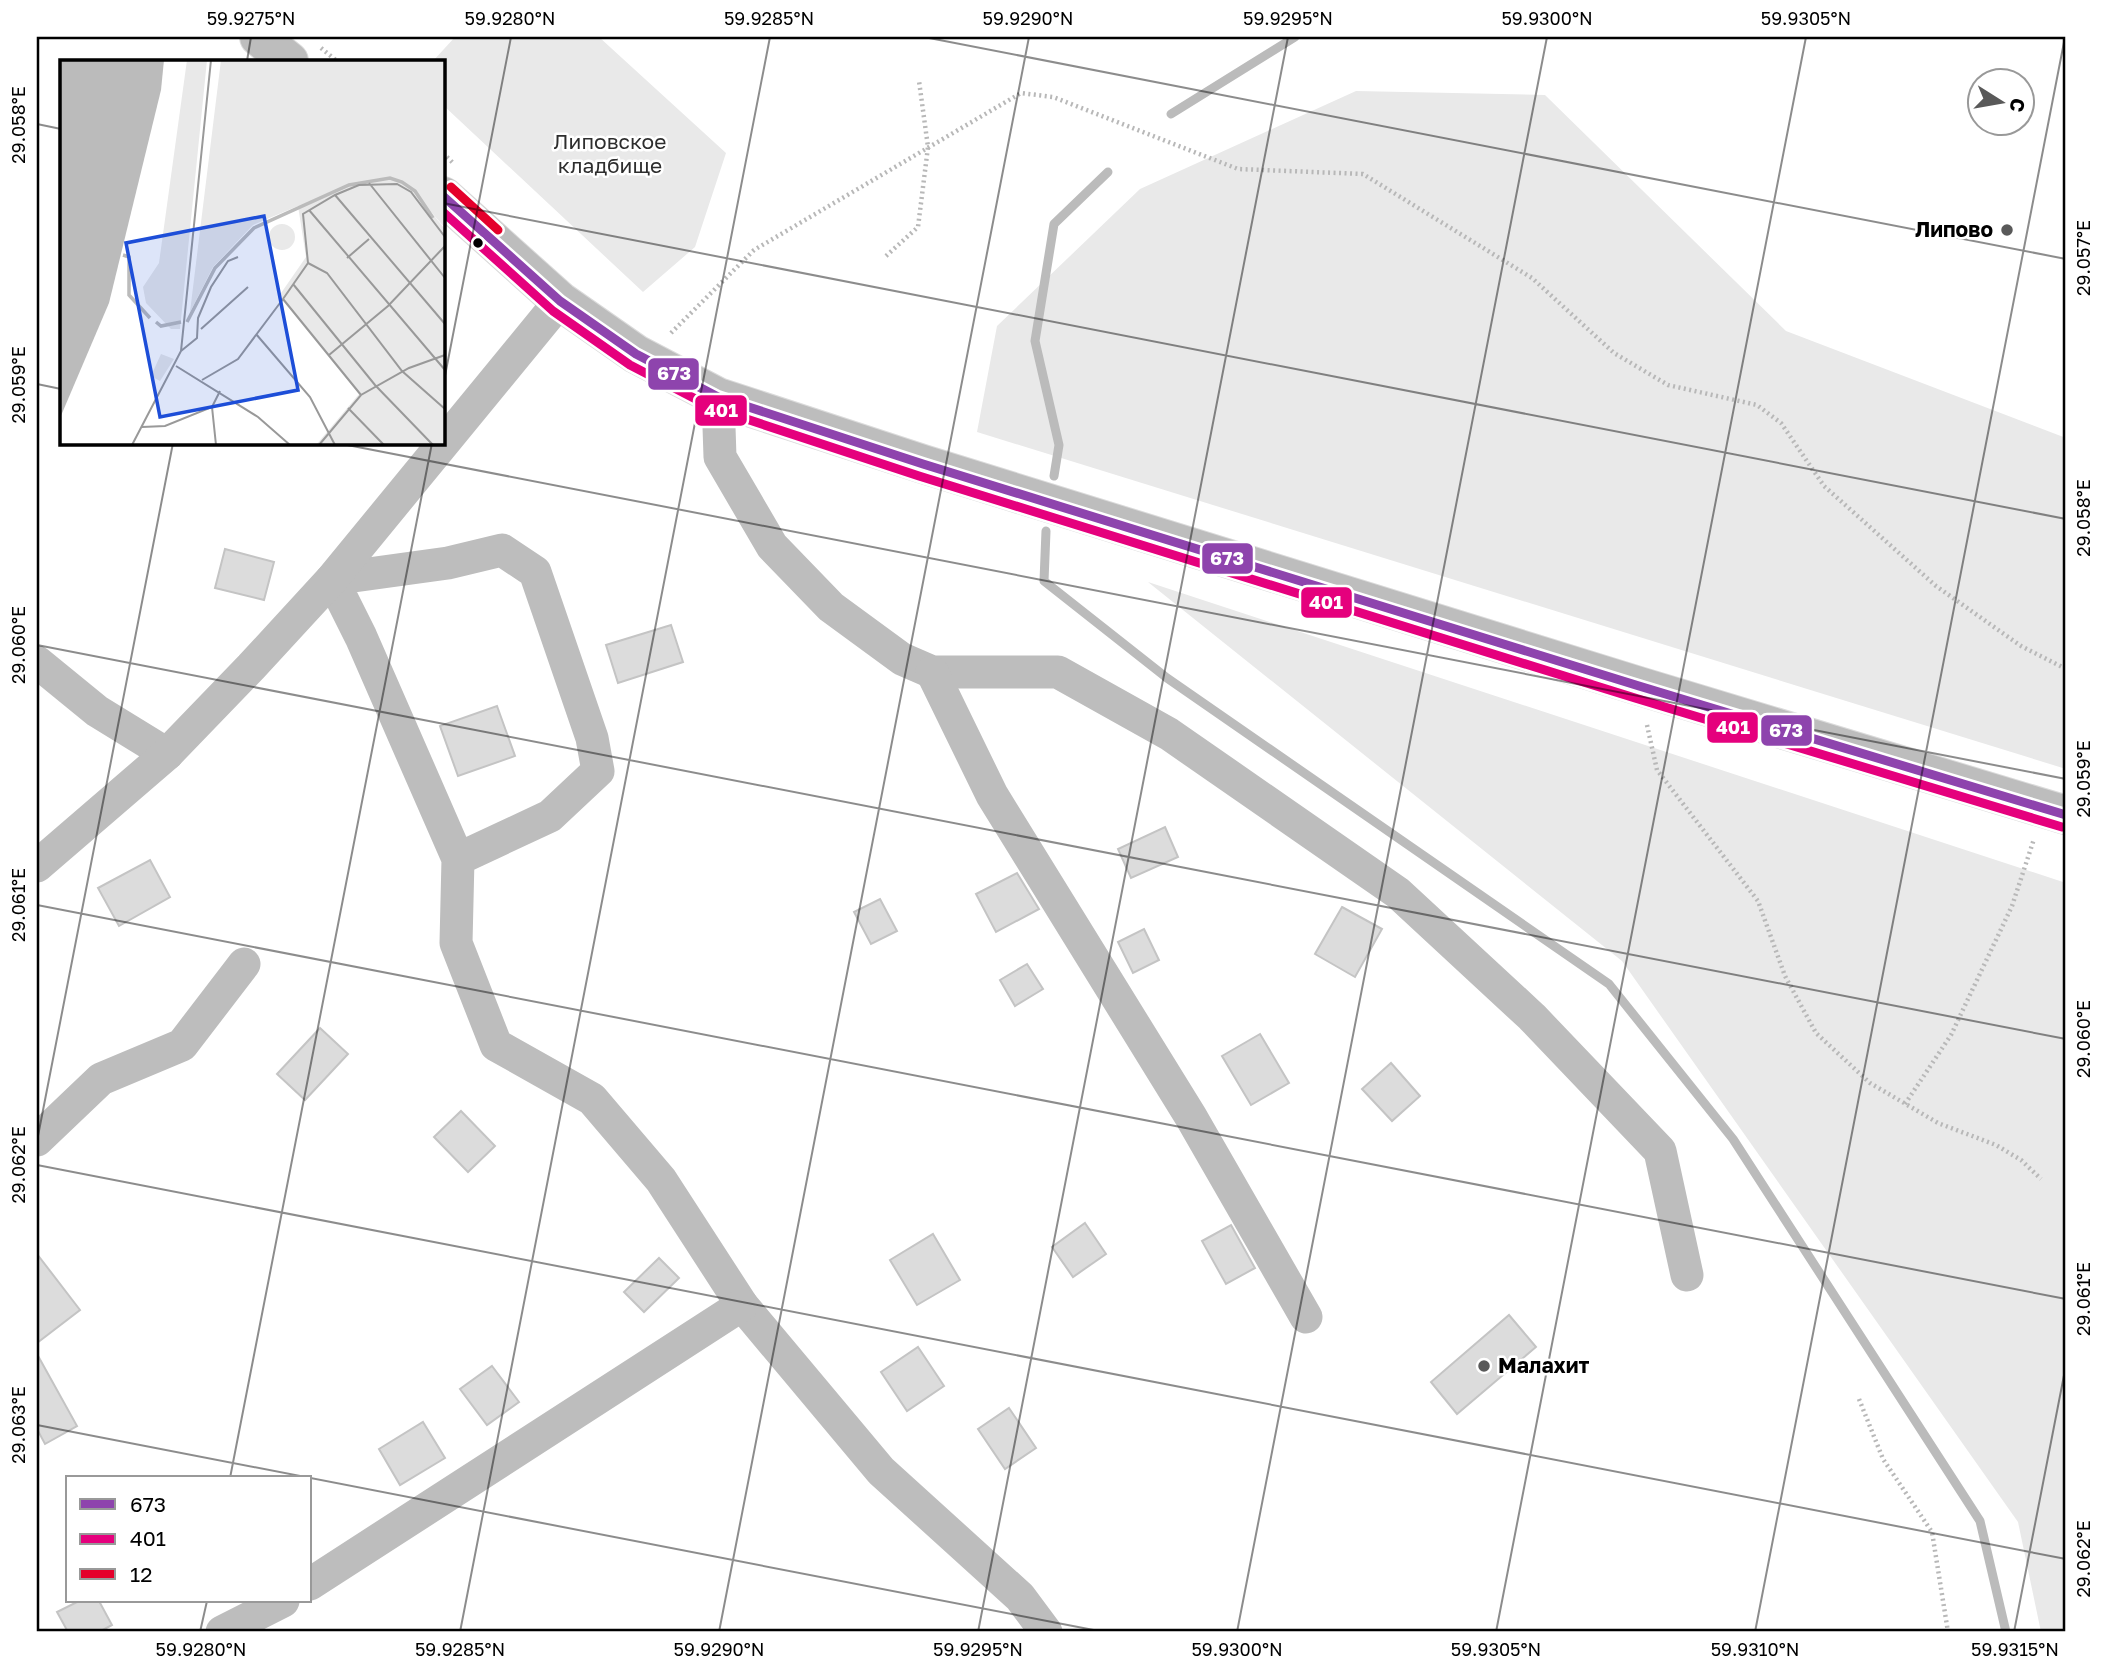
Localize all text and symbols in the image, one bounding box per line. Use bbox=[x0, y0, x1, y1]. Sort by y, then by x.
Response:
text: 59.9275°N bbox=[207, 7, 295, 29]
text: 59.9280°N bbox=[465, 7, 555, 29]
text: 59.9285°N bbox=[724, 7, 814, 29]
text: 59.9290°N bbox=[983, 7, 1073, 29]
text: 59.9295°N bbox=[1243, 7, 1333, 29]
text: 59.9300°N bbox=[1501, 7, 1593, 29]
text: 59.9305°N bbox=[1761, 7, 1851, 29]
inset map bbox=[60, 60, 444, 444]
north arrow bbox=[1966, 66, 2036, 136]
text: 29.058°E bbox=[7, 86, 29, 164]
text: С bbox=[2006, 97, 2031, 114]
park label: Липовское кладбище bbox=[554, 128, 666, 178]
place label: Липово bbox=[1915, 216, 1993, 242]
text: 29.057°E bbox=[2072, 220, 2094, 296]
marker: Липово bbox=[1999, 222, 2015, 238]
unlabelled marker bbox=[471, 236, 485, 250]
text: 29.059°E bbox=[7, 346, 29, 424]
line badge: 673 bbox=[647, 357, 700, 391]
text: 673 bbox=[657, 361, 691, 384]
line badge: 401 bbox=[694, 394, 748, 427]
text: 401 bbox=[704, 398, 738, 421]
text: 29.058°E bbox=[2072, 479, 2094, 557]
line badge: 673 bbox=[1201, 542, 1254, 575]
text: 673 bbox=[1210, 546, 1244, 569]
line badge: 401 bbox=[1300, 586, 1353, 619]
text: 401 bbox=[1309, 590, 1343, 613]
text: 29.060°E bbox=[7, 606, 29, 684]
line badge: 401 bbox=[1706, 711, 1759, 744]
line badge: 673 bbox=[1760, 714, 1813, 747]
text: 401 bbox=[1716, 715, 1750, 738]
text: 673 bbox=[1769, 718, 1803, 741]
text: 29.059°E bbox=[2072, 740, 2094, 818]
text: 29.061°E bbox=[7, 868, 29, 942]
text: 29.060°E bbox=[2072, 1000, 2094, 1078]
text: 29.062°E bbox=[7, 1126, 29, 1204]
text: 29.061°E bbox=[2072, 1262, 2094, 1336]
place label: Малахит bbox=[1498, 1352, 1590, 1378]
marker: Малахит bbox=[1476, 1358, 1492, 1374]
text: 29.063°E bbox=[7, 1386, 29, 1464]
legend bbox=[66, 1476, 312, 1602]
text: 673 bbox=[130, 1491, 166, 1517]
text: 29.062°E bbox=[2072, 1520, 2094, 1598]
text: 401 bbox=[130, 1525, 166, 1551]
text: 12 bbox=[130, 1561, 152, 1587]
text: 59.9280°N bbox=[156, 1638, 246, 1660]
text: 59.9285°N bbox=[415, 1638, 505, 1660]
text: 59.9290°N bbox=[674, 1638, 764, 1660]
text: 59.9295°N bbox=[933, 1638, 1023, 1660]
text: 59.9300°N bbox=[1191, 1638, 1283, 1660]
text: 59.9305°N bbox=[1451, 1638, 1541, 1660]
text: 59.9310°N bbox=[1711, 1638, 1799, 1660]
text: 59.9315°N bbox=[1971, 1638, 2059, 1660]

